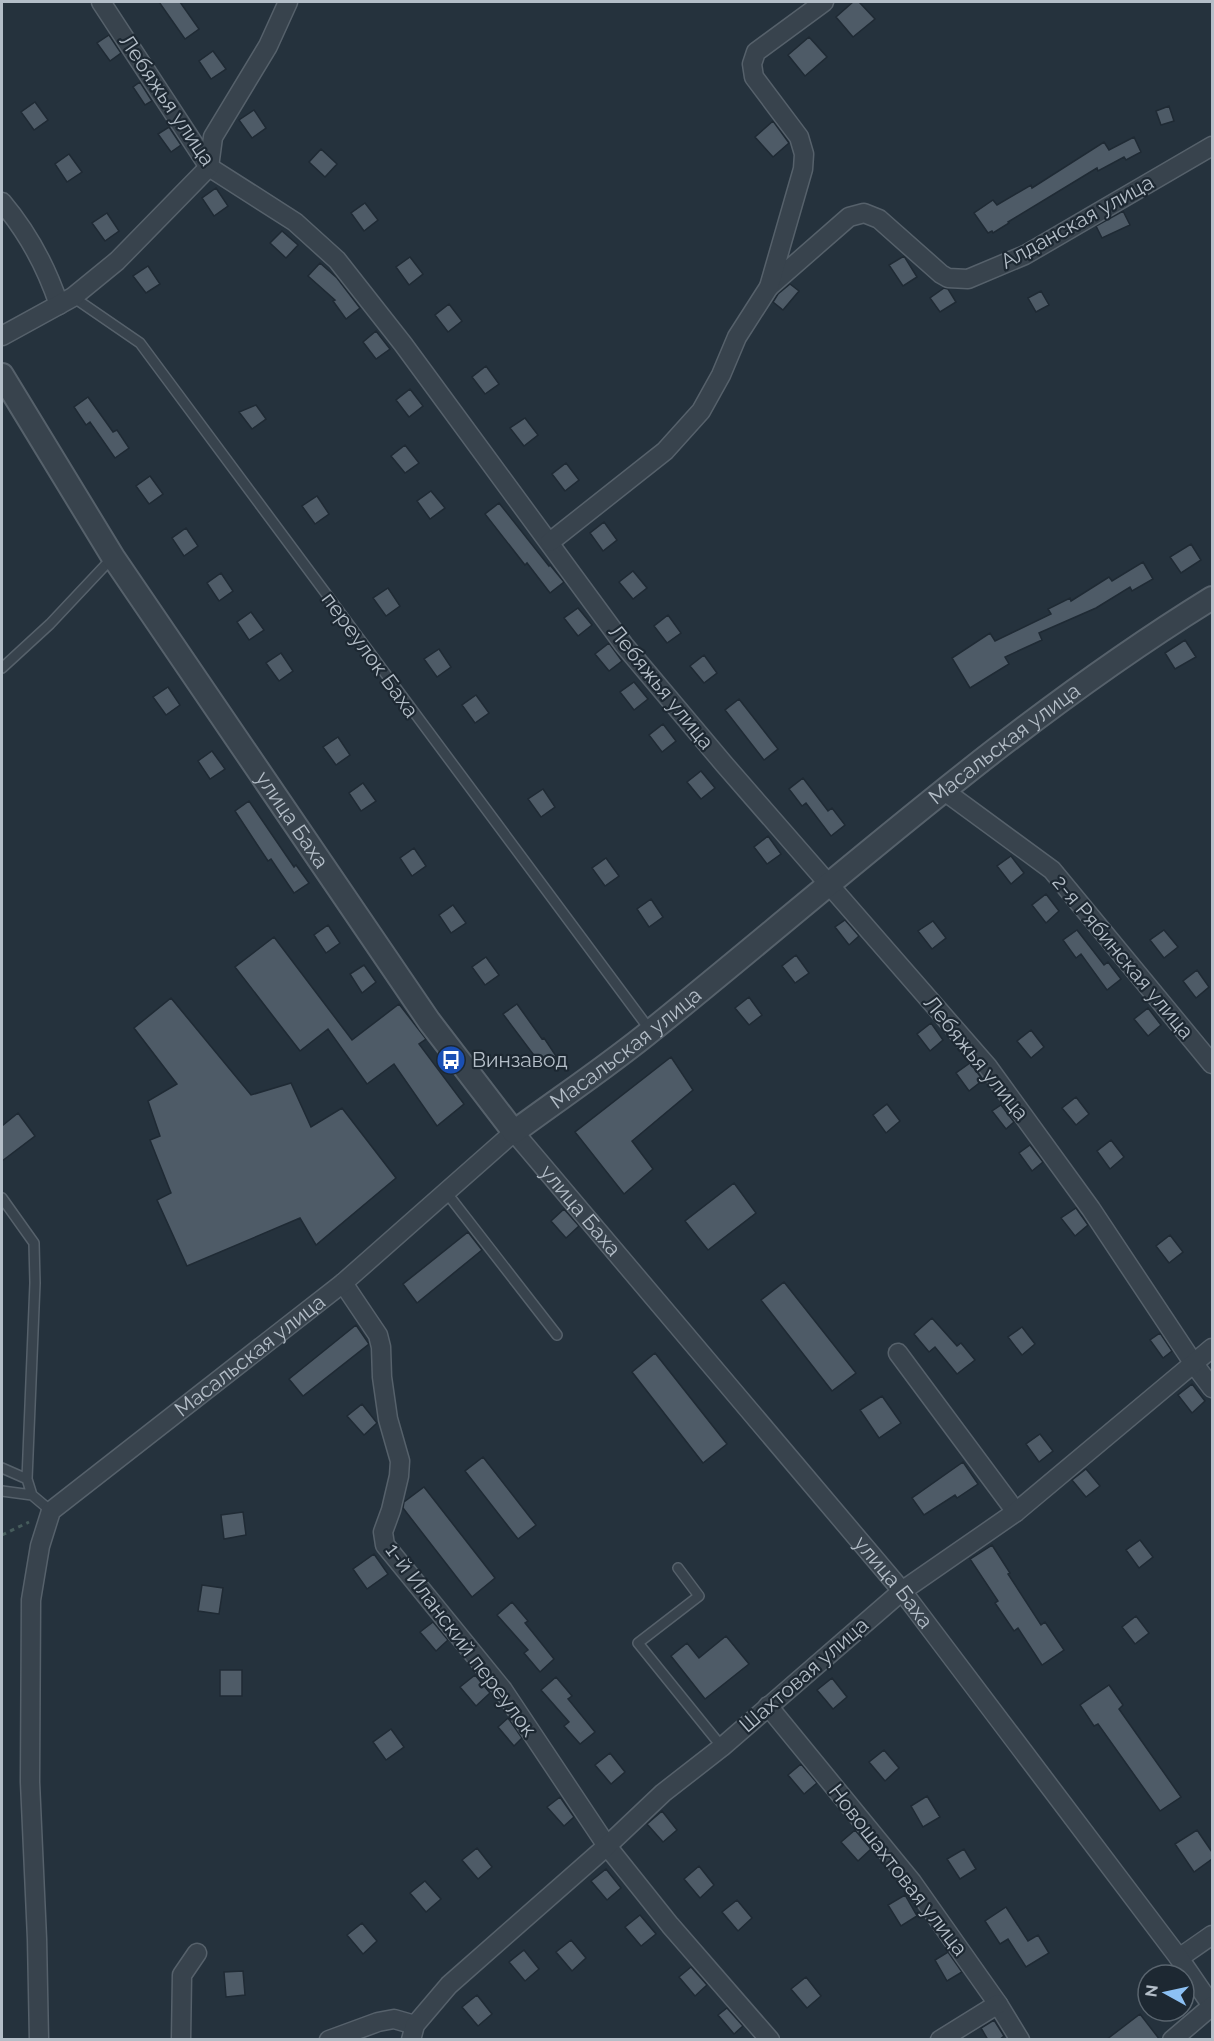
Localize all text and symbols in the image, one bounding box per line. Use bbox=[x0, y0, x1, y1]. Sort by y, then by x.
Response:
street label: Лебяжья улица bbox=[114, 29, 221, 170]
street label: Алданская улица bbox=[996, 169, 1158, 274]
street label: переулок Баха bbox=[317, 587, 424, 722]
street label: Лебяжья улица bbox=[603, 619, 719, 754]
street label: Масальская улица bbox=[924, 678, 1085, 809]
street label: улица Баха bbox=[250, 766, 334, 873]
street label: 2-я Рябинская улица bbox=[1048, 870, 1199, 1044]
street label: Масальская улица bbox=[545, 982, 706, 1114]
street label: Лебяжья улица bbox=[918, 990, 1034, 1125]
bus stop icon: Винзавод bbox=[435, 1044, 467, 1076]
place label: Винзавод bbox=[472, 1047, 568, 1072]
street label: улица Баха bbox=[535, 1159, 626, 1261]
street label: Масальская улица bbox=[169, 1289, 330, 1422]
street label: улица Баха bbox=[849, 1531, 939, 1633]
street label: 1-й Иланский переулок bbox=[380, 1538, 542, 1741]
street label: Шахтовая улица bbox=[734, 1612, 873, 1737]
street label: Новошахтовая улица bbox=[824, 1779, 973, 1960]
north arrow bbox=[1136, 1963, 1196, 2023]
text: N bbox=[1141, 1984, 1162, 1998]

